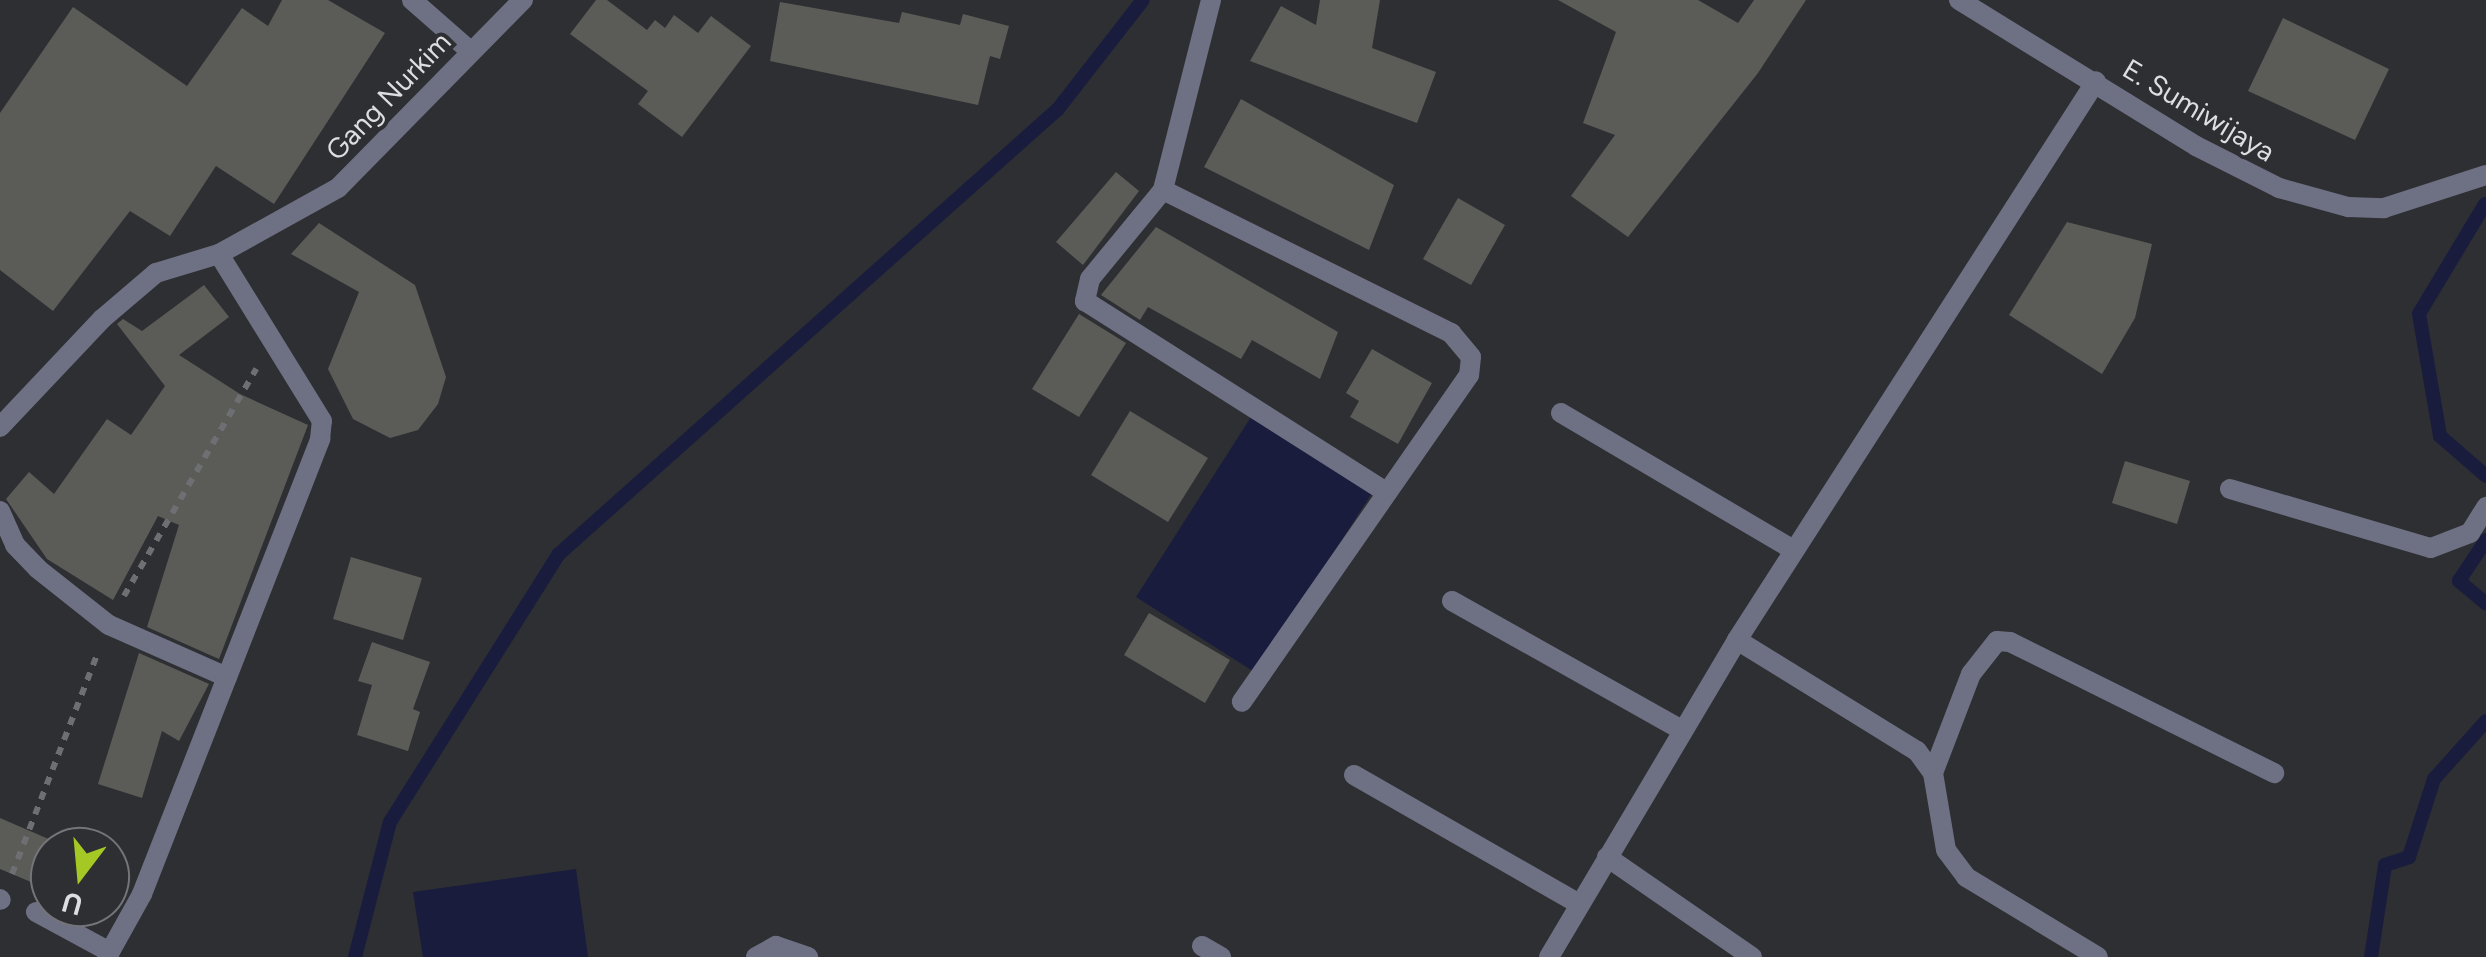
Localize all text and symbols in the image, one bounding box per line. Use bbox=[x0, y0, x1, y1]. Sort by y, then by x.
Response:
street label: Gang Nurkim bbox=[319, 25, 457, 167]
street label: E. Sumiwijaya bbox=[2117, 52, 2281, 168]
north arrow bbox=[30, 827, 130, 927]
text: U bbox=[58, 885, 86, 923]

